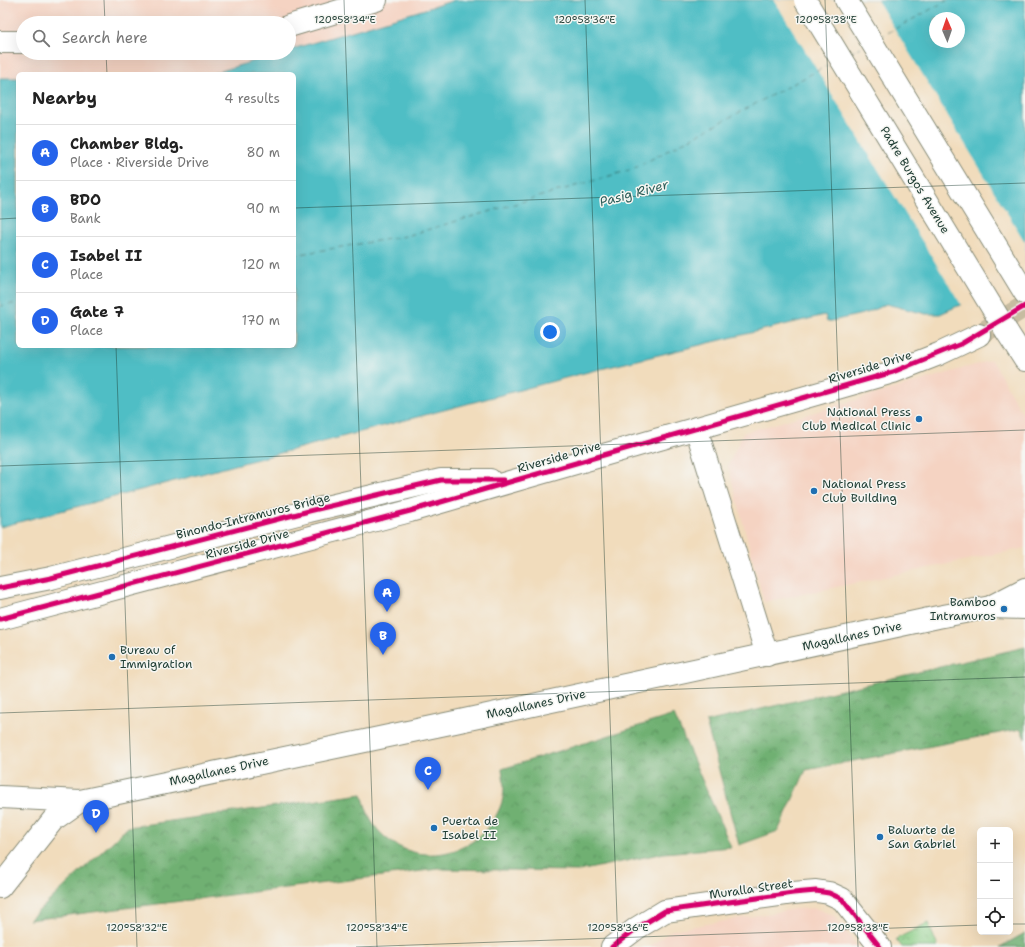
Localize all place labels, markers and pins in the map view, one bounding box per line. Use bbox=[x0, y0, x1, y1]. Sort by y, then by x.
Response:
place label: National Press Club Medical Clinic bbox=[802, 404, 911, 434]
marker: National Press Club Medical Clinic bbox=[914, 414, 924, 424]
place label: National Press Club Building bbox=[822, 476, 906, 506]
marker: National Press Club Building bbox=[809, 486, 819, 496]
pin: A bbox=[374, 579, 400, 612]
place label: Bamboo Intramuros bbox=[930, 594, 996, 624]
marker: Bamboo Intramuros bbox=[999, 604, 1009, 614]
pin: B bbox=[370, 622, 396, 655]
place label: Bureau of Immigration bbox=[120, 642, 192, 672]
marker: Bureau of Immigration bbox=[107, 652, 117, 662]
pin: C bbox=[415, 757, 441, 790]
pin: D bbox=[83, 800, 109, 833]
place label: Puerta de Isabel II bbox=[442, 813, 498, 843]
place label: Baluarte de San Gabriel bbox=[888, 822, 956, 852]
marker: Puerta de Isabel II bbox=[429, 823, 439, 833]
marker: Baluarte de San Gabriel bbox=[875, 832, 885, 842]

